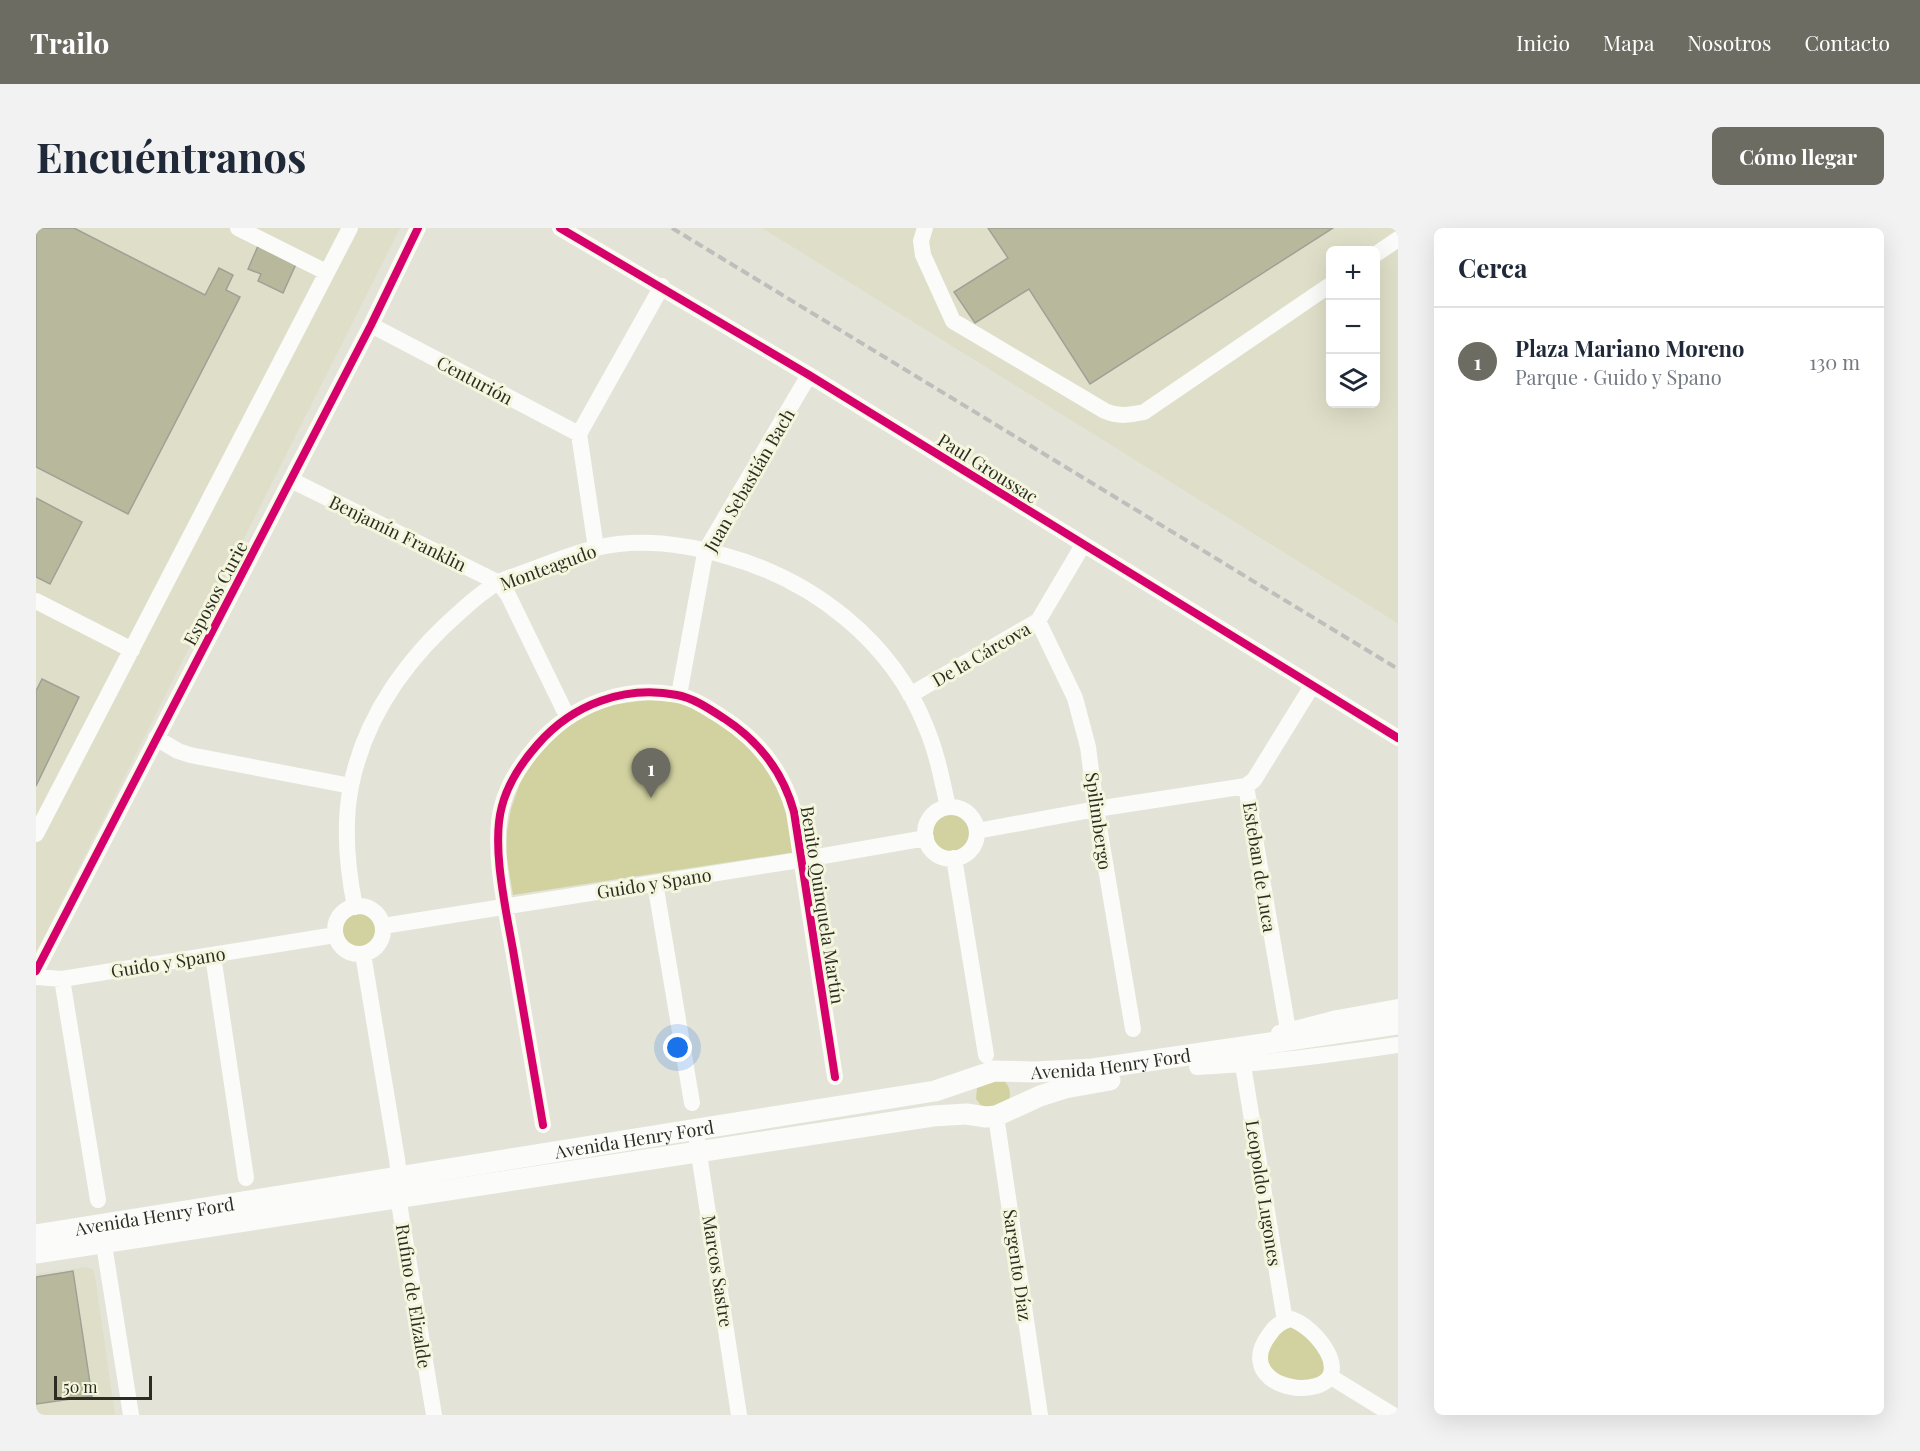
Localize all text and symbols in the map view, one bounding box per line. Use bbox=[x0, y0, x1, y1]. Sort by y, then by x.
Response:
text: Trailo bbox=[30, 24, 109, 61]
text: Inicio bbox=[1516, 28, 1570, 56]
text: Mapa bbox=[1603, 28, 1654, 56]
text: Nosotros bbox=[1687, 28, 1771, 56]
text: Contacto bbox=[1804, 28, 1890, 56]
button: Cómo llegar bbox=[1712, 127, 1884, 185]
text: Encuéntranos bbox=[36, 128, 306, 184]
map controls bbox=[1326, 246, 1380, 408]
button: + bbox=[1326, 246, 1380, 300]
text: Cerca bbox=[1458, 250, 1527, 285]
button: − bbox=[1326, 300, 1380, 354]
text: Plaza Mariano Moreno bbox=[1515, 333, 1745, 363]
text: 1 bbox=[1474, 348, 1481, 375]
text: 130 m bbox=[1809, 348, 1860, 375]
street label: Centurión bbox=[433, 350, 517, 410]
button: layers bbox=[1326, 354, 1380, 408]
text: Parque · Guido y Spano bbox=[1515, 363, 1722, 390]
street label: Juan Sebastián Bach bbox=[698, 404, 800, 557]
street label: Paul Groussac bbox=[933, 428, 1043, 508]
street label: Benjamín Franklin bbox=[325, 489, 471, 577]
street label: Esposos Curie bbox=[177, 537, 253, 649]
street label: Monteagudo bbox=[497, 538, 600, 595]
street label: De la Cárcova bbox=[928, 616, 1034, 692]
pin: 1 bbox=[632, 748, 670, 798]
street label: Spilimbergo bbox=[1080, 771, 1118, 871]
street label: Esteban de Luca bbox=[1238, 800, 1282, 934]
street label: Benito Quinquela Martín bbox=[796, 804, 851, 1006]
street label: Guido y Spano bbox=[595, 862, 713, 904]
street label: Guido y Spano bbox=[109, 941, 227, 983]
your location bbox=[663, 1033, 692, 1062]
street label: Avenida Henry Ford bbox=[1029, 1043, 1193, 1084]
street label: Avenida Henry Ford bbox=[552, 1114, 716, 1164]
street label: Leopoldo Lugones bbox=[1241, 1118, 1287, 1268]
street label: Avenida Henry Ford bbox=[72, 1191, 236, 1241]
street label: Sargento Díaz bbox=[998, 1208, 1038, 1322]
street label: Marcos Sastre bbox=[697, 1213, 739, 1329]
street label: Rufino de Elizalde bbox=[391, 1222, 437, 1370]
scale bar bbox=[54, 1373, 152, 1400]
text: 50 m bbox=[63, 1376, 97, 1397]

